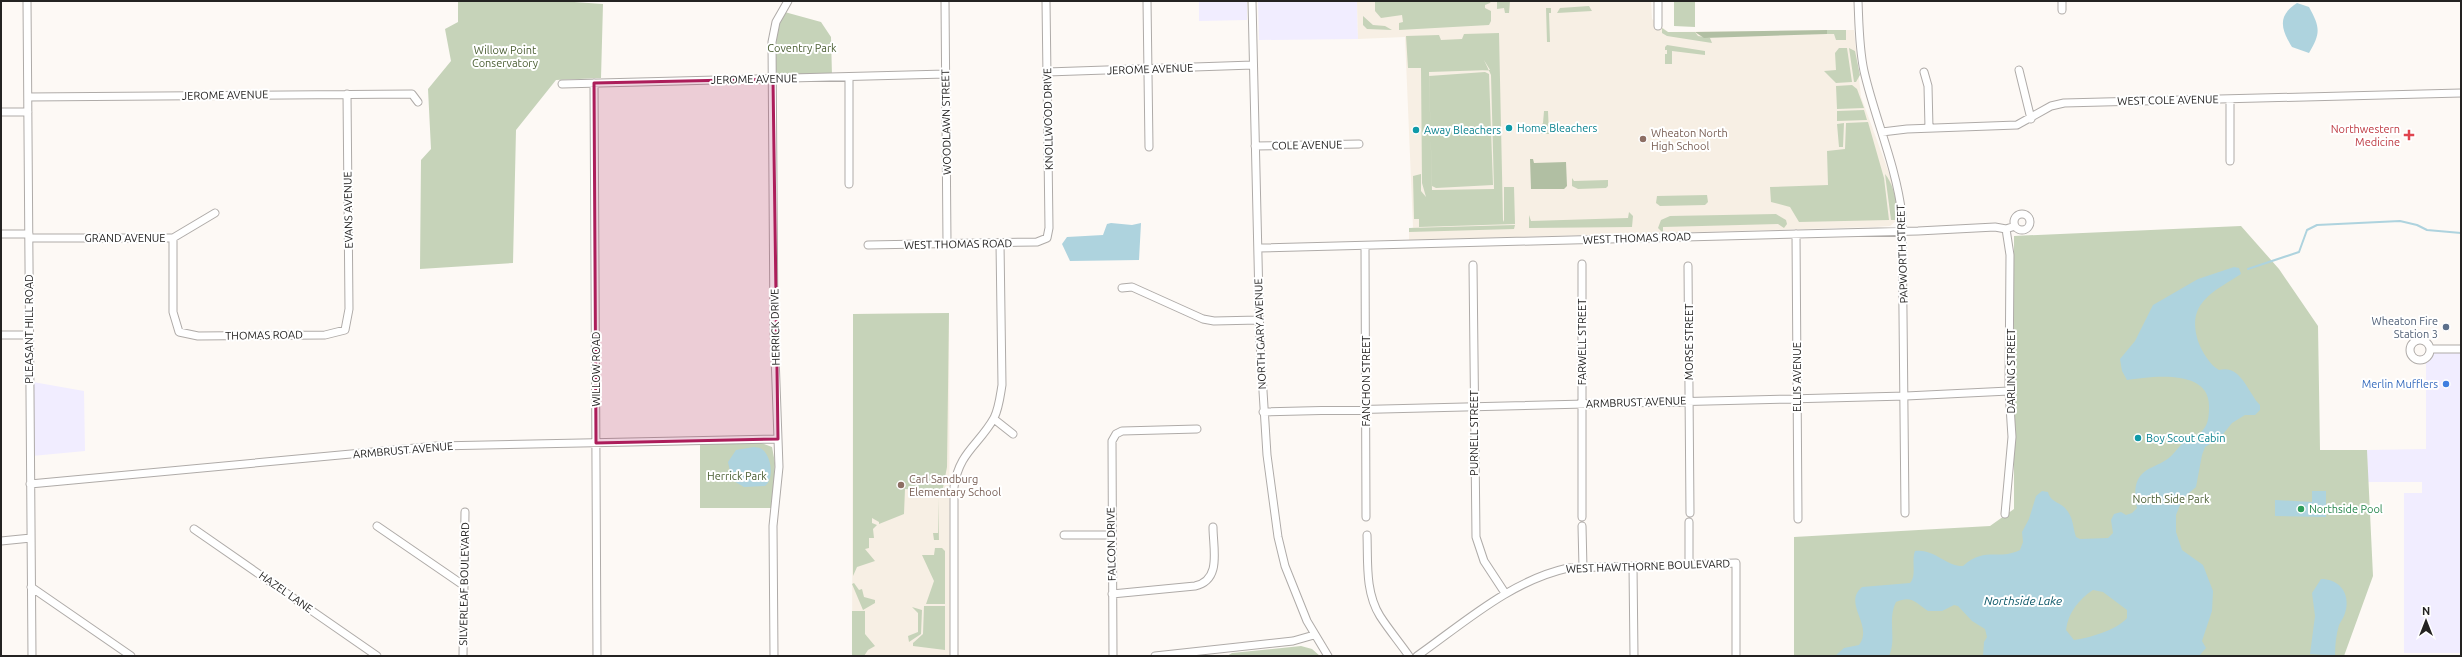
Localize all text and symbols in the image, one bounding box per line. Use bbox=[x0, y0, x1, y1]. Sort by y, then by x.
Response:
park label: Coventry Park bbox=[767, 42, 837, 54]
park label: Willow Point Conservatory bbox=[472, 44, 539, 69]
street label: JEROME AVENUE bbox=[1107, 61, 1193, 77]
street label: KNOLLWOOD DRIVE bbox=[1041, 68, 1055, 170]
street label: WOODLAWN STREET bbox=[939, 69, 953, 175]
street label: JEROME AVENUE bbox=[711, 72, 797, 86]
street label: JEROME AVENUE bbox=[182, 88, 268, 102]
street label: WEST COLE AVENUE bbox=[2117, 93, 2219, 107]
place label: Home Bleachers bbox=[1517, 122, 1597, 134]
marker: Home Bleachers bbox=[1504, 123, 1514, 133]
place label: Northwestern Medicine bbox=[2331, 123, 2400, 148]
place label: Away Bleachers bbox=[1424, 124, 1501, 136]
marker: Away Bleachers bbox=[1411, 125, 1421, 135]
place label: Wheaton North High School bbox=[1651, 127, 1728, 152]
marker: Northwestern Medicine bbox=[2403, 129, 2415, 141]
marker: Wheaton North High School bbox=[1638, 134, 1648, 144]
street label: COLE AVENUE bbox=[1272, 138, 1342, 152]
street label: EVANS AVENUE bbox=[341, 171, 355, 249]
street label: PAPWORTH STREET bbox=[1894, 204, 1910, 304]
street label: WEST THOMAS ROAD bbox=[1583, 230, 1692, 246]
street label: GRAND AVENUE bbox=[84, 232, 166, 244]
street label: WEST THOMAS ROAD bbox=[904, 237, 1013, 251]
street label: PLEASANT HILL ROAD bbox=[23, 274, 35, 384]
street label: NORTH GARY AVENUE bbox=[1252, 278, 1268, 390]
street label: HERRICK DRIVE bbox=[768, 288, 782, 366]
street label: FARWELL STREET bbox=[1576, 299, 1588, 385]
street label: MORSE STREET bbox=[1683, 304, 1695, 380]
place label: Wheaton Fire Station 3 bbox=[2372, 315, 2438, 340]
marker: Wheaton Fire Station 3 bbox=[2441, 322, 2451, 332]
street label: THOMAS ROAD bbox=[225, 328, 303, 342]
street label: DARLING STREET bbox=[2005, 329, 2017, 413]
street label: WILLOW ROAD bbox=[590, 331, 602, 407]
street label: FANCHON STREET bbox=[1360, 336, 1372, 426]
street label: ELLIS AVENUE bbox=[1791, 342, 1803, 412]
place label: Merlin Mufflers bbox=[2362, 378, 2438, 390]
marker: Merlin Mufflers bbox=[2441, 379, 2451, 389]
street label: PURNELL STREET bbox=[1468, 390, 1480, 476]
street label: ARMBRUST AVENUE bbox=[1586, 394, 1686, 410]
place label: Boy Scout Cabin bbox=[2146, 432, 2225, 444]
marker: Boy Scout Cabin bbox=[2133, 433, 2143, 443]
street label: ARMBRUST AVENUE bbox=[352, 440, 454, 460]
park label: Herrick Park bbox=[707, 470, 767, 482]
place label: Carl Sandburg Elementary School bbox=[909, 473, 1001, 498]
marker: Carl Sandburg Elementary School bbox=[896, 480, 906, 490]
park label: North Side Park bbox=[2133, 493, 2210, 505]
place label: Northside Pool bbox=[2309, 503, 2383, 515]
marker: Northside Pool bbox=[2296, 504, 2306, 514]
street label: FALCON DRIVE bbox=[1104, 507, 1118, 581]
street label: SILVERLEAF BOULEVARD bbox=[457, 522, 471, 646]
street label: WEST HAWTHORNE BOULEVARD bbox=[1566, 557, 1731, 575]
street label: HAZEL LANE bbox=[257, 569, 315, 615]
water label: Northside Lake bbox=[1984, 594, 2062, 607]
north arrow bbox=[2406, 601, 2446, 641]
text: N bbox=[2422, 605, 2430, 617]

